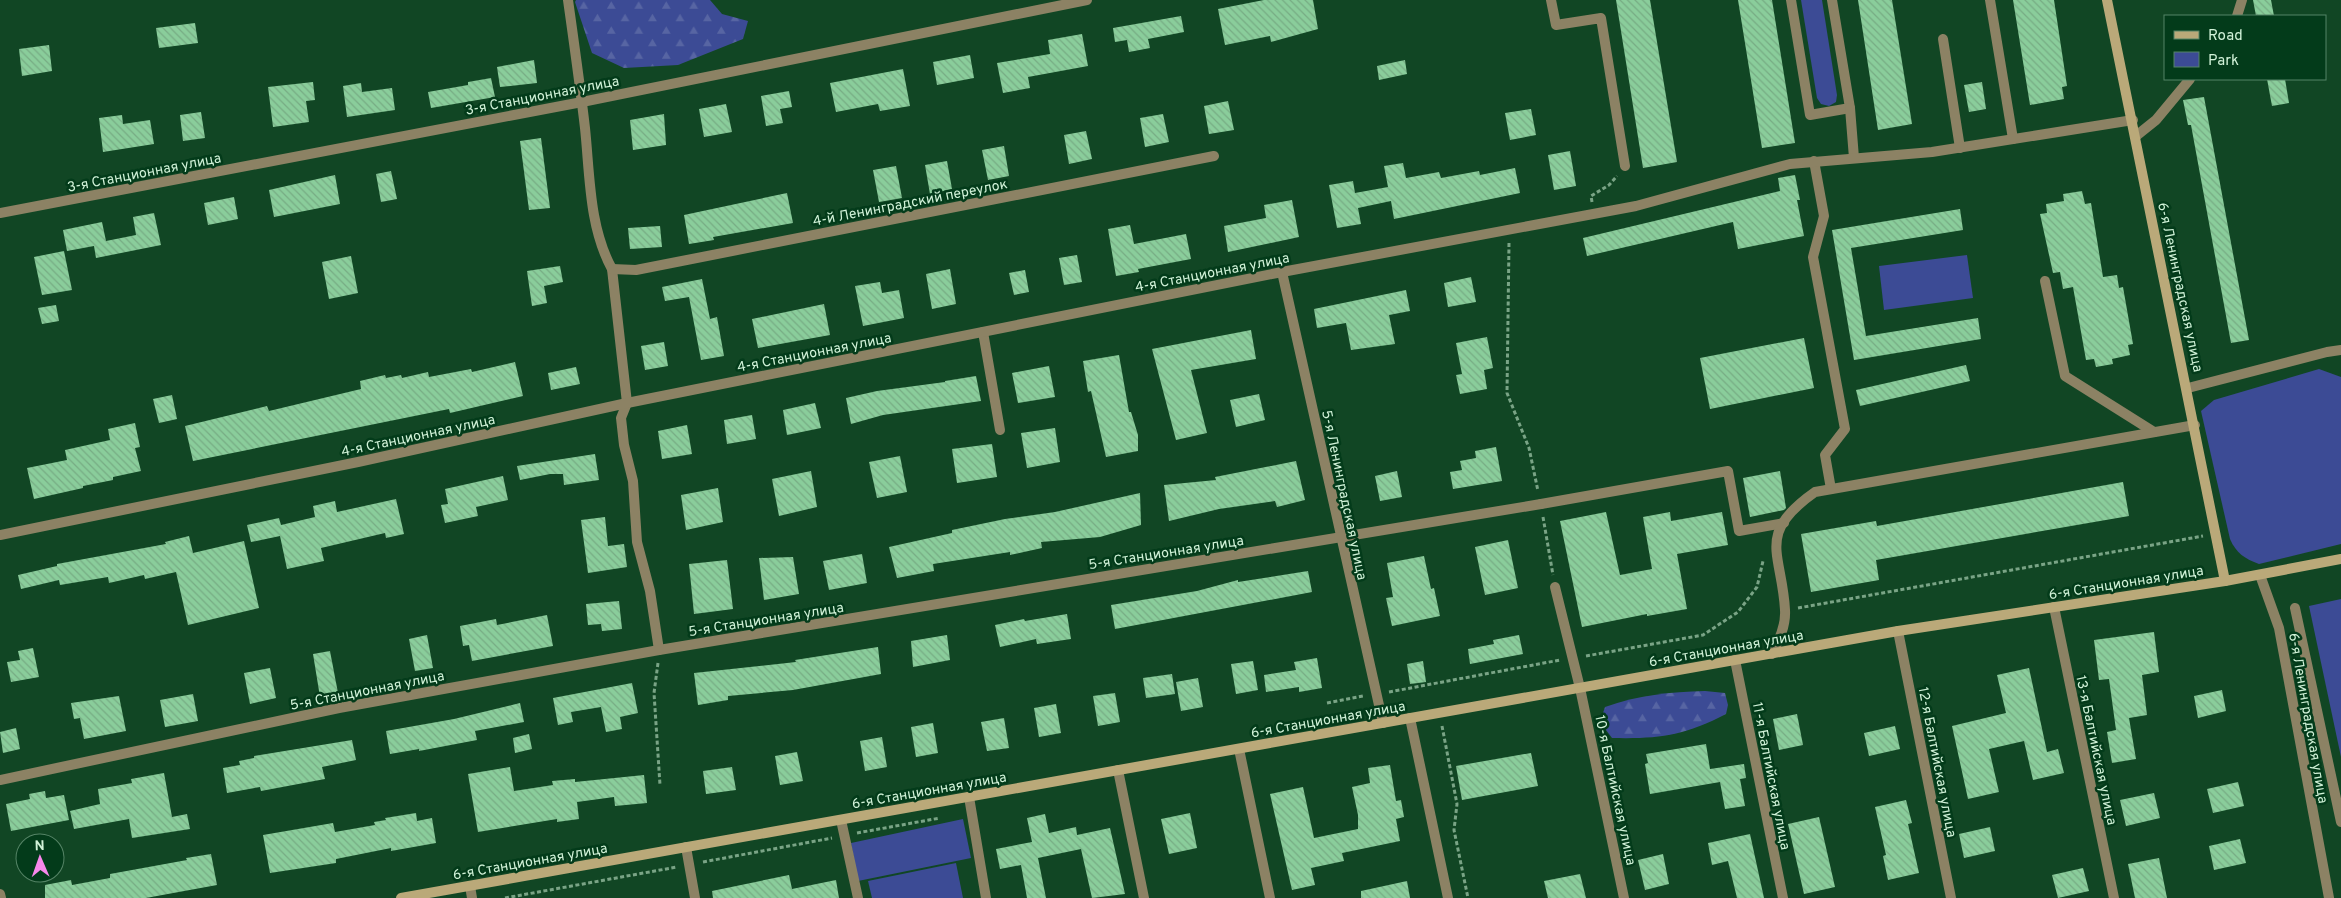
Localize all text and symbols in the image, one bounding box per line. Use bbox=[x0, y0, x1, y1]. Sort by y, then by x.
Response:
legend bbox=[2164, 15, 2326, 80]
text: Road bbox=[2208, 27, 2243, 46]
text: Park bbox=[2208, 52, 2239, 71]
street label: 3-я Станционная улица bbox=[464, 73, 621, 120]
street label: 3-я Станционная улица bbox=[66, 150, 223, 197]
street label: 4-й Ленинградский переулок bbox=[811, 176, 1009, 231]
street label: 6-я Ленинградская улица bbox=[2153, 201, 2206, 374]
street label: 4-я Станционная улица bbox=[1134, 250, 1291, 297]
street label: 4-я Станционная улица bbox=[736, 330, 893, 377]
street label: 5-я Ленинградская улица bbox=[1317, 409, 1370, 582]
street label: 4-я Станционная улица bbox=[340, 412, 497, 461]
street label: 5-я Станционная улица bbox=[1087, 533, 1245, 574]
street label: 6-я Станционная улица bbox=[2048, 563, 2205, 604]
street label: 5-я Станционная улица bbox=[687, 600, 845, 641]
street label: 6-я Станционная улица bbox=[1648, 628, 1805, 671]
street label: 6-я Ленинградская улица bbox=[2284, 632, 2331, 805]
street label: 5-я Станционная улица bbox=[289, 668, 446, 715]
street label: 13-я Балтийская улица bbox=[2071, 674, 2120, 827]
street label: 12-я Балтийская улица bbox=[1914, 686, 1959, 839]
street label: 6-я Станционная улица bbox=[1250, 699, 1407, 742]
street label: 11-я Балтийская улица bbox=[1748, 701, 1793, 852]
street label: 10-я Балтийская улица bbox=[1590, 714, 1639, 867]
street label: 6-я Станционная улица bbox=[851, 770, 1008, 813]
north arrow bbox=[15, 833, 65, 883]
text: N bbox=[34, 838, 45, 855]
street label: 6-я Станционная улица bbox=[452, 841, 609, 884]

